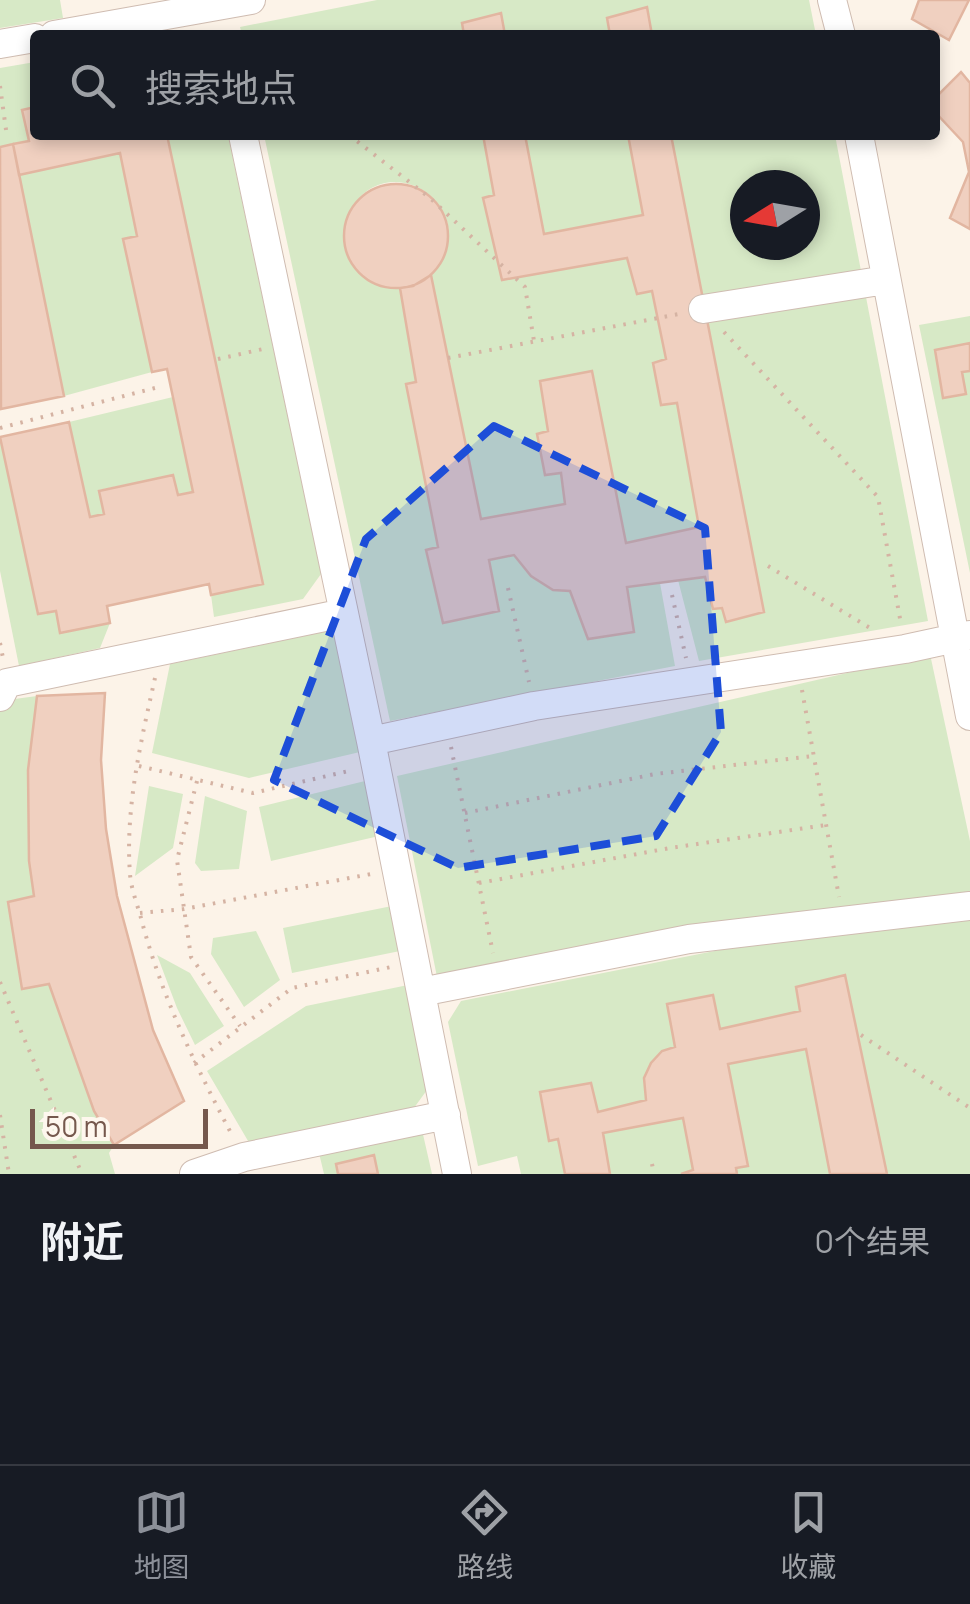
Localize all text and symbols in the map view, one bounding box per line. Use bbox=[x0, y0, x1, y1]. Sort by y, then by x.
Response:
search box bbox=[30, 30, 940, 140]
icon: search bbox=[65, 58, 120, 113]
text: 搜索地点 bbox=[145, 61, 297, 113]
north arrow bbox=[730, 170, 820, 260]
scale bar bbox=[30, 1104, 208, 1148]
text: 50 m bbox=[45, 1107, 108, 1145]
text: 附近 bbox=[40, 1212, 124, 1270]
text: 0个结果 bbox=[814, 1219, 930, 1263]
tab: 地图 bbox=[134, 1485, 190, 1585]
tab: 路线 bbox=[457, 1485, 513, 1585]
tab: 收藏 bbox=[780, 1485, 836, 1585]

